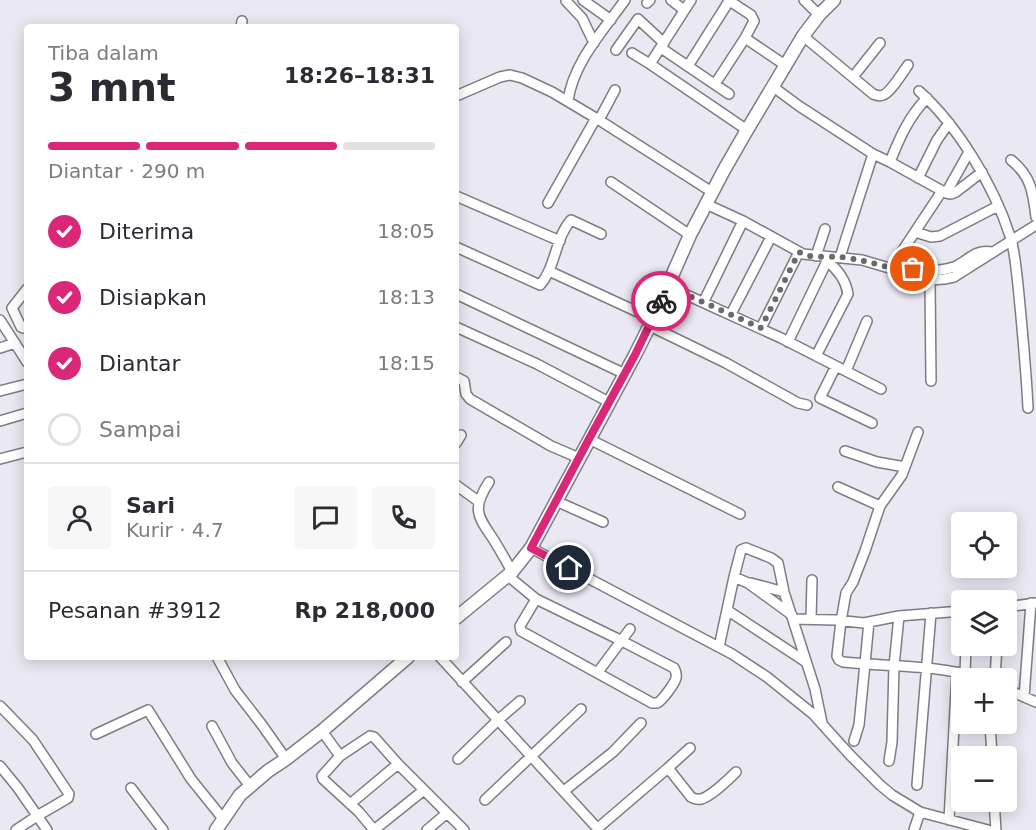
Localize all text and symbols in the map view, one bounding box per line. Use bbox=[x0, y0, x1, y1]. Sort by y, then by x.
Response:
text: Tiba dalam bbox=[48, 41, 159, 65]
text: 18:26–18:31 bbox=[284, 63, 435, 88]
text: 3 mnt bbox=[48, 65, 176, 110]
text: Diantar · 290 m bbox=[48, 159, 205, 183]
icon: check bbox=[48, 215, 81, 248]
text: Diterima bbox=[99, 219, 194, 244]
text: 18:05 bbox=[377, 219, 435, 243]
pin bbox=[887, 243, 938, 294]
icon: bag bbox=[896, 252, 929, 285]
courier bbox=[631, 271, 691, 331]
icon: check bbox=[48, 281, 81, 314]
text: Disiapkan bbox=[99, 285, 207, 310]
text: 18:13 bbox=[377, 285, 435, 309]
icon: bike bbox=[645, 285, 678, 318]
icon: check bbox=[48, 347, 81, 380]
text: Diantar bbox=[99, 351, 181, 376]
text: 18:15 bbox=[377, 351, 435, 375]
text: Sampai bbox=[99, 417, 181, 442]
button: person bbox=[48, 486, 111, 549]
button: chat bbox=[294, 486, 357, 549]
button: phone bbox=[372, 486, 435, 549]
text: Sari bbox=[126, 493, 175, 518]
map controls bbox=[951, 512, 1017, 812]
button: locate bbox=[951, 512, 1017, 578]
text: Kurir · 4.7 bbox=[126, 518, 224, 542]
pin bbox=[543, 542, 594, 593]
icon: home bbox=[552, 551, 585, 584]
button: layers bbox=[951, 590, 1017, 656]
text: Pesanan #3912 bbox=[48, 598, 222, 623]
text: Rp 218,000 bbox=[294, 598, 435, 623]
button: + bbox=[951, 668, 1017, 734]
button: − bbox=[951, 746, 1017, 812]

